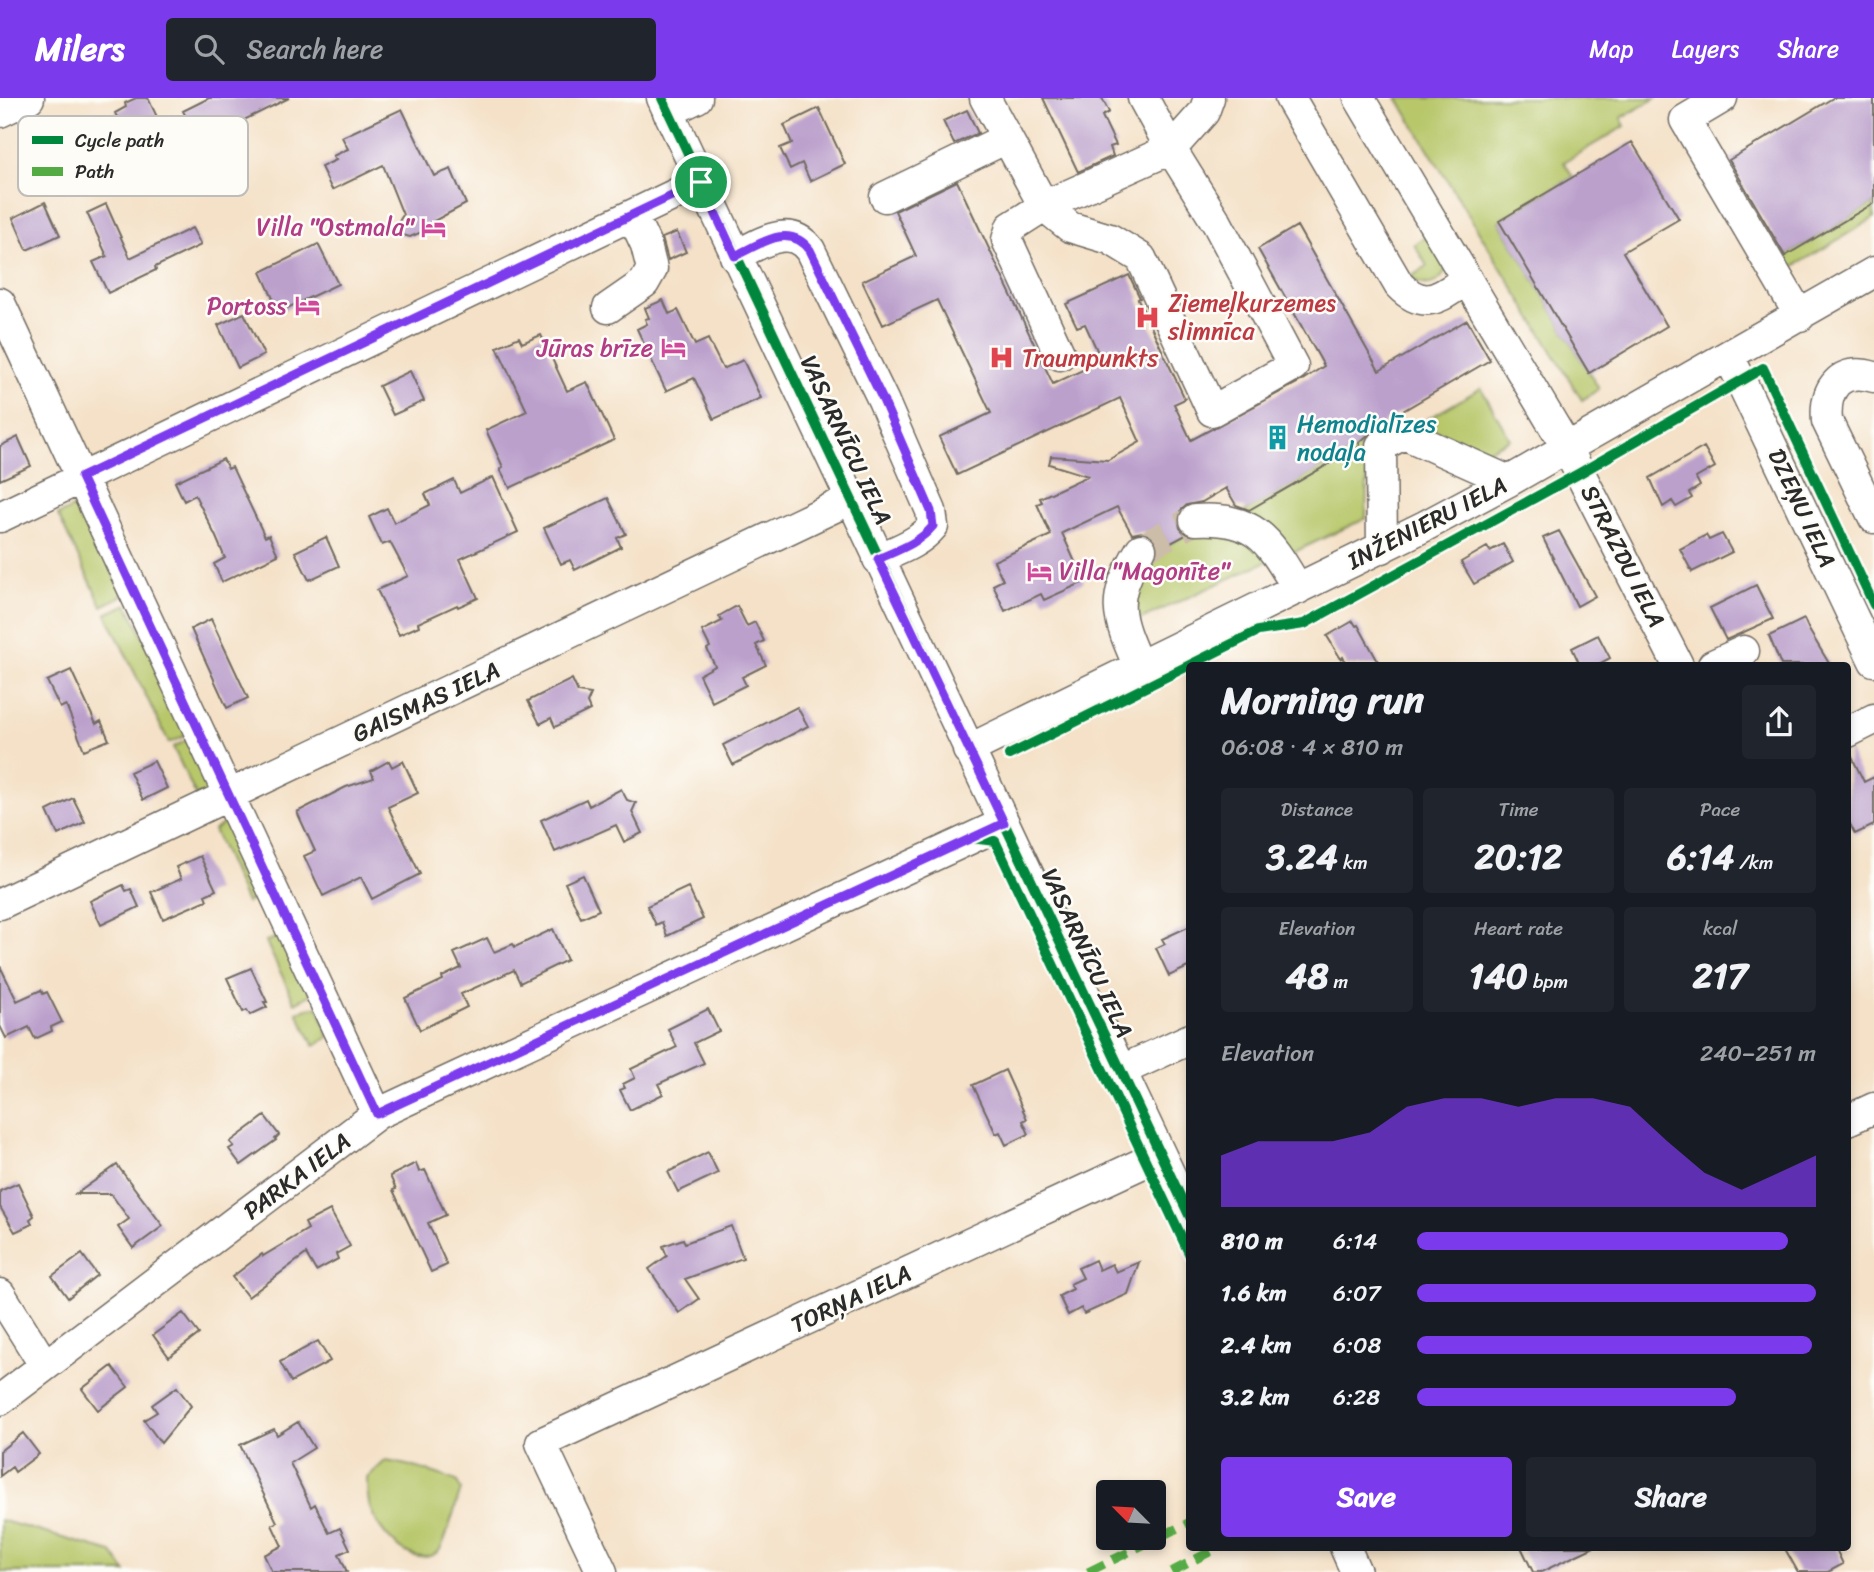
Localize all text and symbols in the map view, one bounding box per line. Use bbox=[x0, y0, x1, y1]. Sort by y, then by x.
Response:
search box bbox=[166, 18, 656, 81]
text: Milers bbox=[35, 20, 124, 78]
text: Search here bbox=[246, 26, 383, 72]
text: Map bbox=[1589, 28, 1634, 70]
text: Layers bbox=[1672, 28, 1739, 70]
text: Share bbox=[1777, 28, 1839, 70]
icon: search bbox=[190, 30, 228, 68]
legend bbox=[18, 116, 248, 196]
text: Cycle path bbox=[75, 124, 164, 157]
pin bbox=[671, 152, 731, 212]
text: Path bbox=[75, 155, 114, 188]
icon: arrive bbox=[682, 163, 720, 201]
place label: Villa "Ostmala" bbox=[256, 206, 416, 248]
hotel icon: Villa "Ostmala" bbox=[420, 213, 448, 241]
place label: Ziemeļkurzemes slimnīca bbox=[1167, 282, 1336, 352]
place label: Portoss bbox=[207, 285, 288, 327]
hotel icon: Portoss bbox=[293, 292, 321, 320]
hospital icon: Ziemeļkurzemes slimnīca bbox=[1134, 303, 1162, 331]
place label: Jūras brīze bbox=[536, 327, 653, 369]
hotel icon: Jūras brīze bbox=[659, 334, 687, 362]
place label: Traumpunkts bbox=[1022, 337, 1159, 379]
hospital icon: Traumpunkts bbox=[988, 344, 1016, 372]
street label: VASARNĪCU IELA bbox=[788, 348, 904, 532]
place label: Hemodialīzes nodaļa bbox=[1297, 403, 1437, 473]
building icon: Hemodialīzes nodaļa bbox=[1263, 424, 1291, 452]
street label: DZEŅU IELA bbox=[1756, 441, 1848, 575]
street label: INŽENIERU IELA bbox=[1339, 465, 1514, 582]
street label: STRAZDU IELA bbox=[1569, 477, 1677, 635]
place label: Villa "Magonīte" bbox=[1059, 550, 1232, 592]
hotel icon: Villa "Magonīte" bbox=[1025, 557, 1053, 585]
street label: GAISMAS IELA bbox=[345, 649, 507, 755]
text: Morning run bbox=[1221, 667, 1424, 734]
button: share bbox=[1742, 685, 1816, 759]
text: 06:08 · 4 × 810 m bbox=[1221, 727, 1403, 768]
text: Distance bbox=[1281, 793, 1353, 826]
text: Time bbox=[1498, 793, 1539, 826]
text: Pace bbox=[1700, 793, 1740, 826]
text: 3.24 bbox=[1266, 826, 1338, 888]
text: 20:12 bbox=[1474, 826, 1563, 888]
text: 6:14 bbox=[1667, 826, 1734, 888]
text: km bbox=[1338, 846, 1368, 879]
text: /km bbox=[1734, 846, 1773, 879]
street label: VASARNĪCU IELA bbox=[1029, 861, 1145, 1045]
text: Elevation bbox=[1278, 912, 1355, 945]
text: Heart rate bbox=[1474, 912, 1563, 945]
text: kcal bbox=[1703, 912, 1737, 945]
text: 48 bbox=[1286, 945, 1329, 1007]
text: 140 bbox=[1469, 945, 1528, 1007]
text: 217 bbox=[1693, 945, 1748, 1007]
text: m bbox=[1329, 965, 1348, 998]
text: bpm bbox=[1528, 965, 1568, 998]
text: Elevation bbox=[1221, 1033, 1314, 1074]
text: 240–251 m bbox=[1700, 1033, 1816, 1074]
street label: PARKA IELA bbox=[234, 1121, 360, 1231]
text: 810 m bbox=[1221, 1221, 1283, 1262]
text: 6:14 bbox=[1333, 1221, 1377, 1262]
street label: TORŅA IELA bbox=[784, 1253, 918, 1345]
text: 1.6 km bbox=[1221, 1273, 1287, 1314]
text: 6:07 bbox=[1333, 1273, 1381, 1314]
text: 2.4 km bbox=[1221, 1325, 1291, 1366]
text: 6:08 bbox=[1333, 1325, 1381, 1366]
text: 3.2 km bbox=[1221, 1377, 1290, 1418]
text: 6:28 bbox=[1333, 1377, 1380, 1418]
button: Save bbox=[1221, 1457, 1512, 1537]
button: Share bbox=[1526, 1457, 1816, 1537]
north arrow bbox=[1096, 1480, 1166, 1550]
map controls bbox=[1096, 1480, 1166, 1550]

